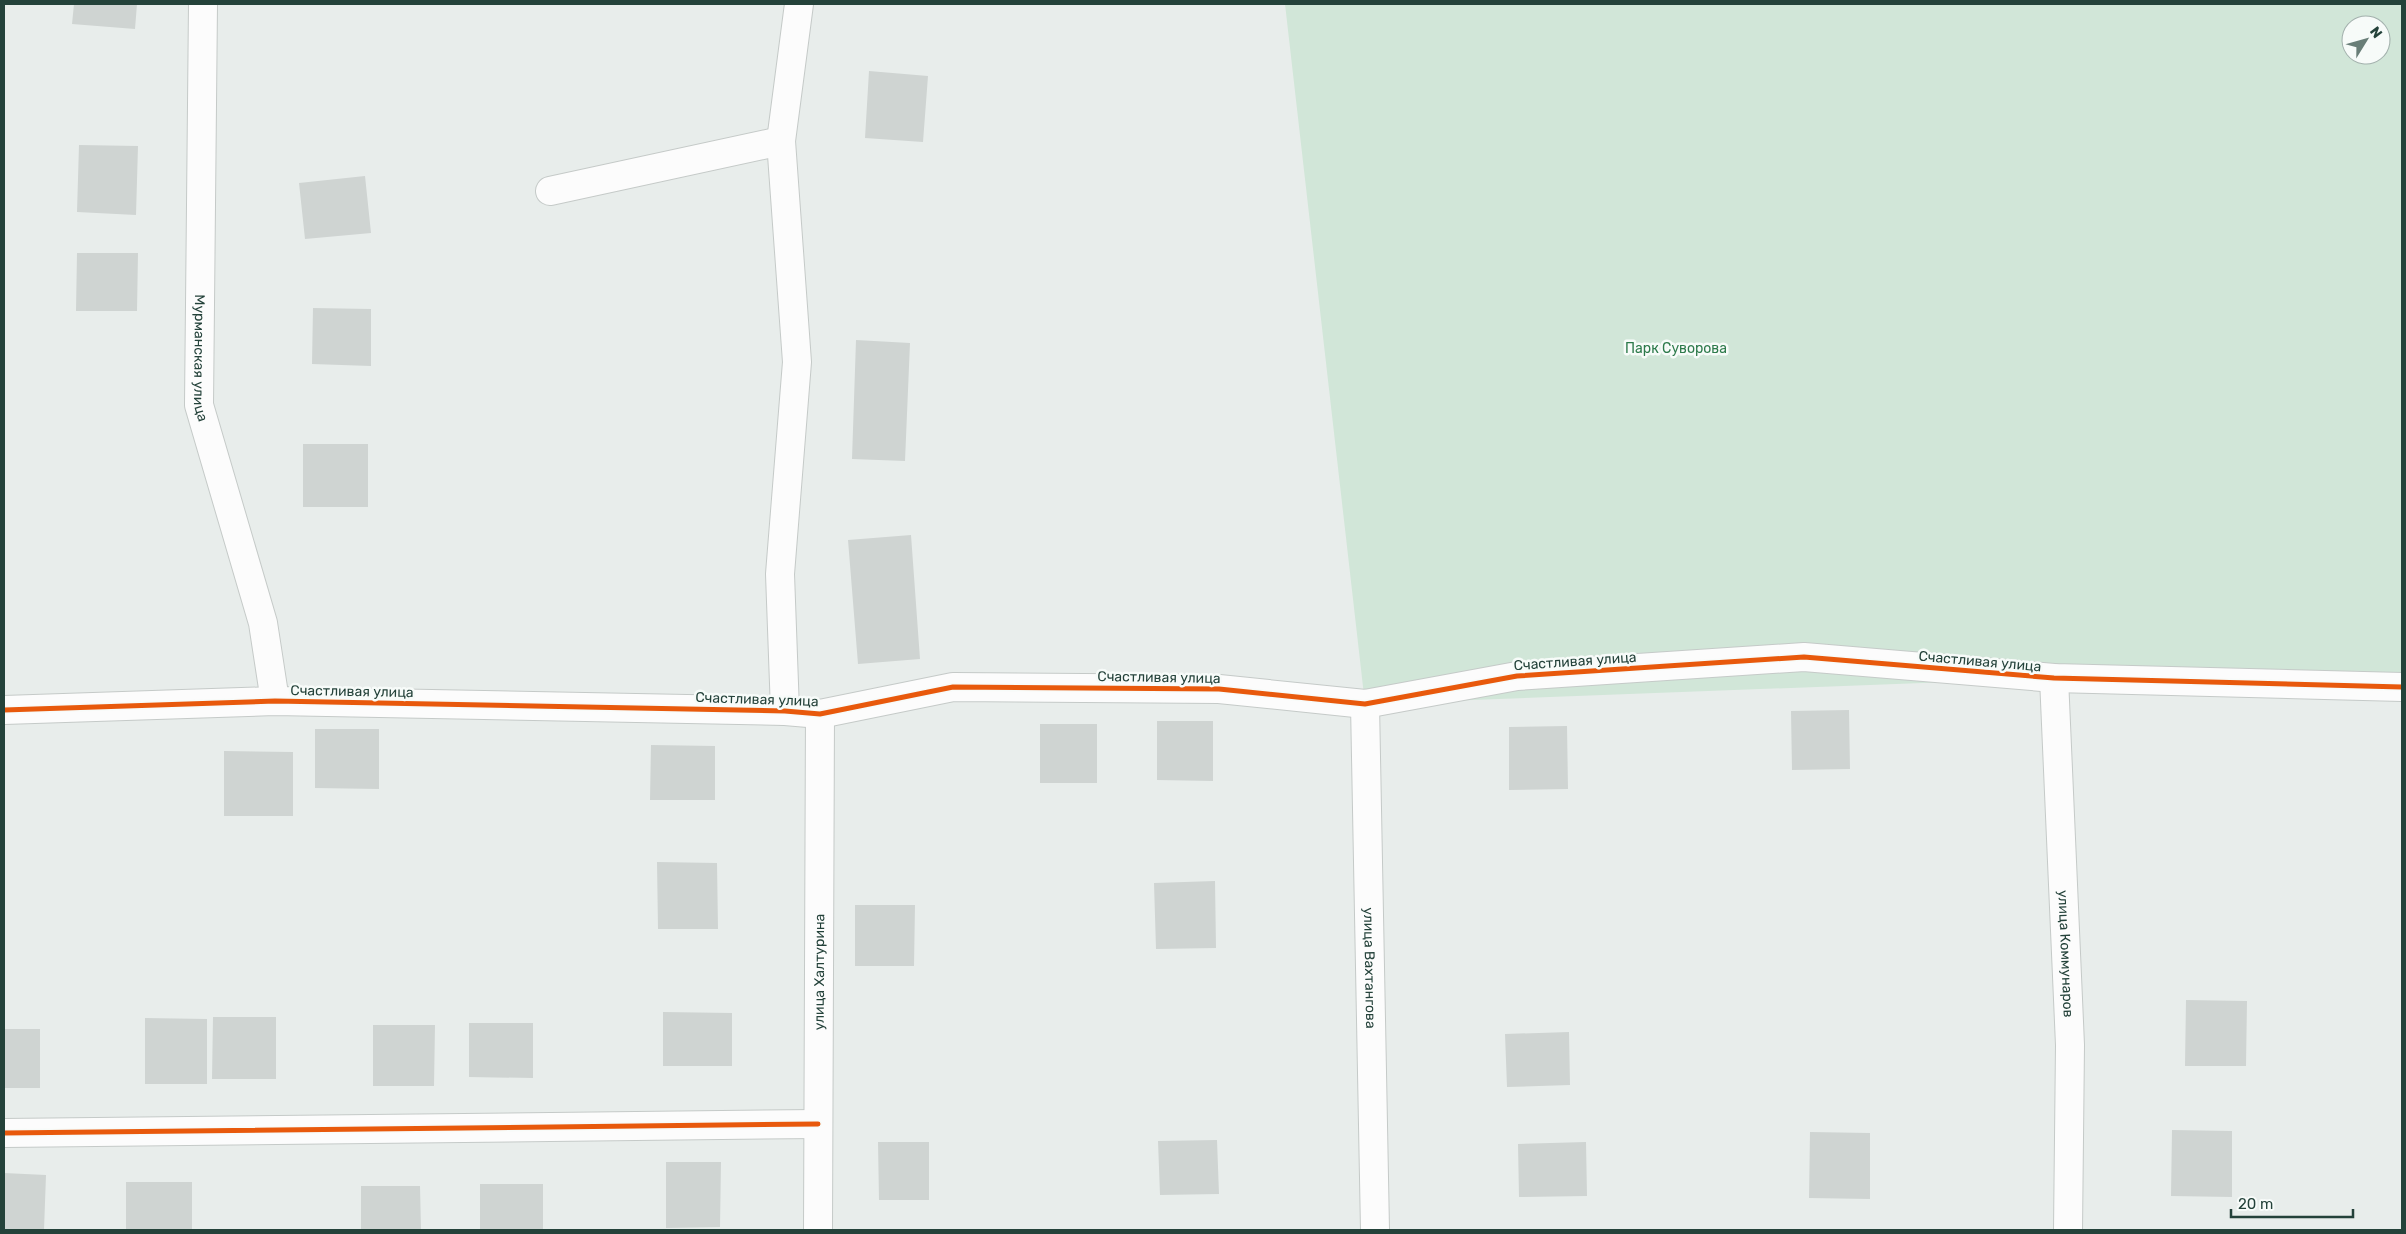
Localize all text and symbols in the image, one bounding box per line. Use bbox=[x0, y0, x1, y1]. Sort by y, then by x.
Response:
north arrow bbox=[2341, 15, 2391, 65]
text: N bbox=[2366, 23, 2386, 42]
street label: Мурманская улица bbox=[190, 294, 211, 424]
park label: Парк Суворова bbox=[1625, 340, 1727, 357]
street label: Счастливая улица bbox=[1918, 648, 2042, 675]
street label: Счастливая улица bbox=[1513, 649, 1637, 674]
street label: Счастливая улица bbox=[1097, 668, 1221, 687]
street label: Счастливая улица bbox=[290, 682, 414, 701]
street label: Счастливая улица bbox=[695, 689, 819, 710]
street label: улица Коммунаров bbox=[2054, 890, 2077, 1018]
street label: улица Вахтангова bbox=[1360, 907, 1379, 1029]
street label: улица Халтурина bbox=[811, 914, 828, 1030]
scale bar bbox=[2231, 1186, 2354, 1218]
text: 20 m bbox=[2238, 1195, 2273, 1213]

